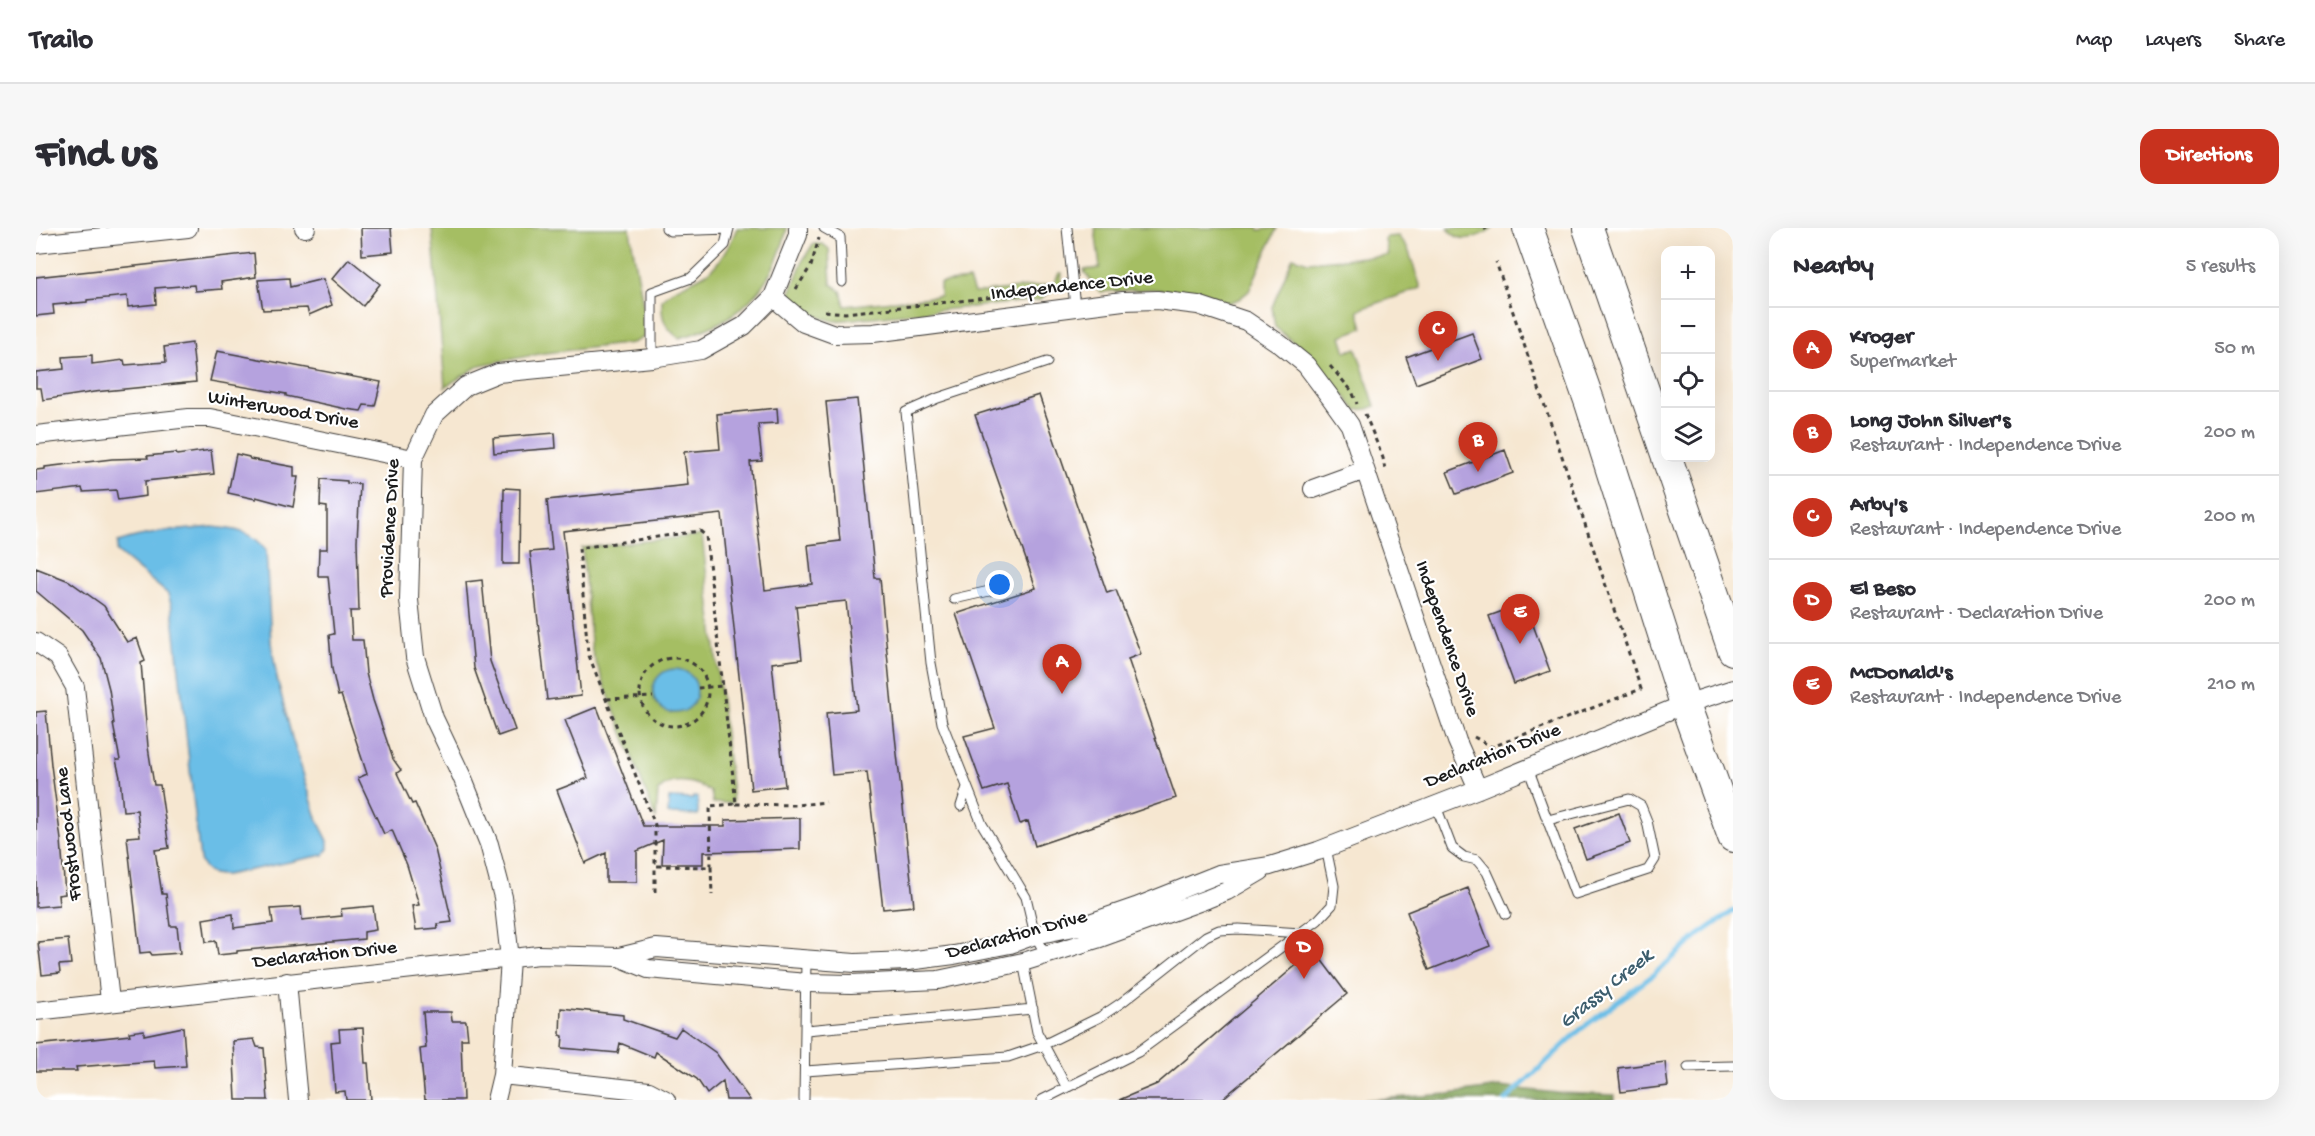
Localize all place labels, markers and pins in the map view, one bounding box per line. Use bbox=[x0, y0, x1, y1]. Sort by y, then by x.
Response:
pin: C bbox=[1418, 312, 1458, 361]
pin: B bbox=[1458, 422, 1498, 472]
pin: E bbox=[1500, 594, 1540, 644]
pin: A bbox=[1042, 644, 1082, 694]
pin: D bbox=[1284, 930, 1324, 979]

